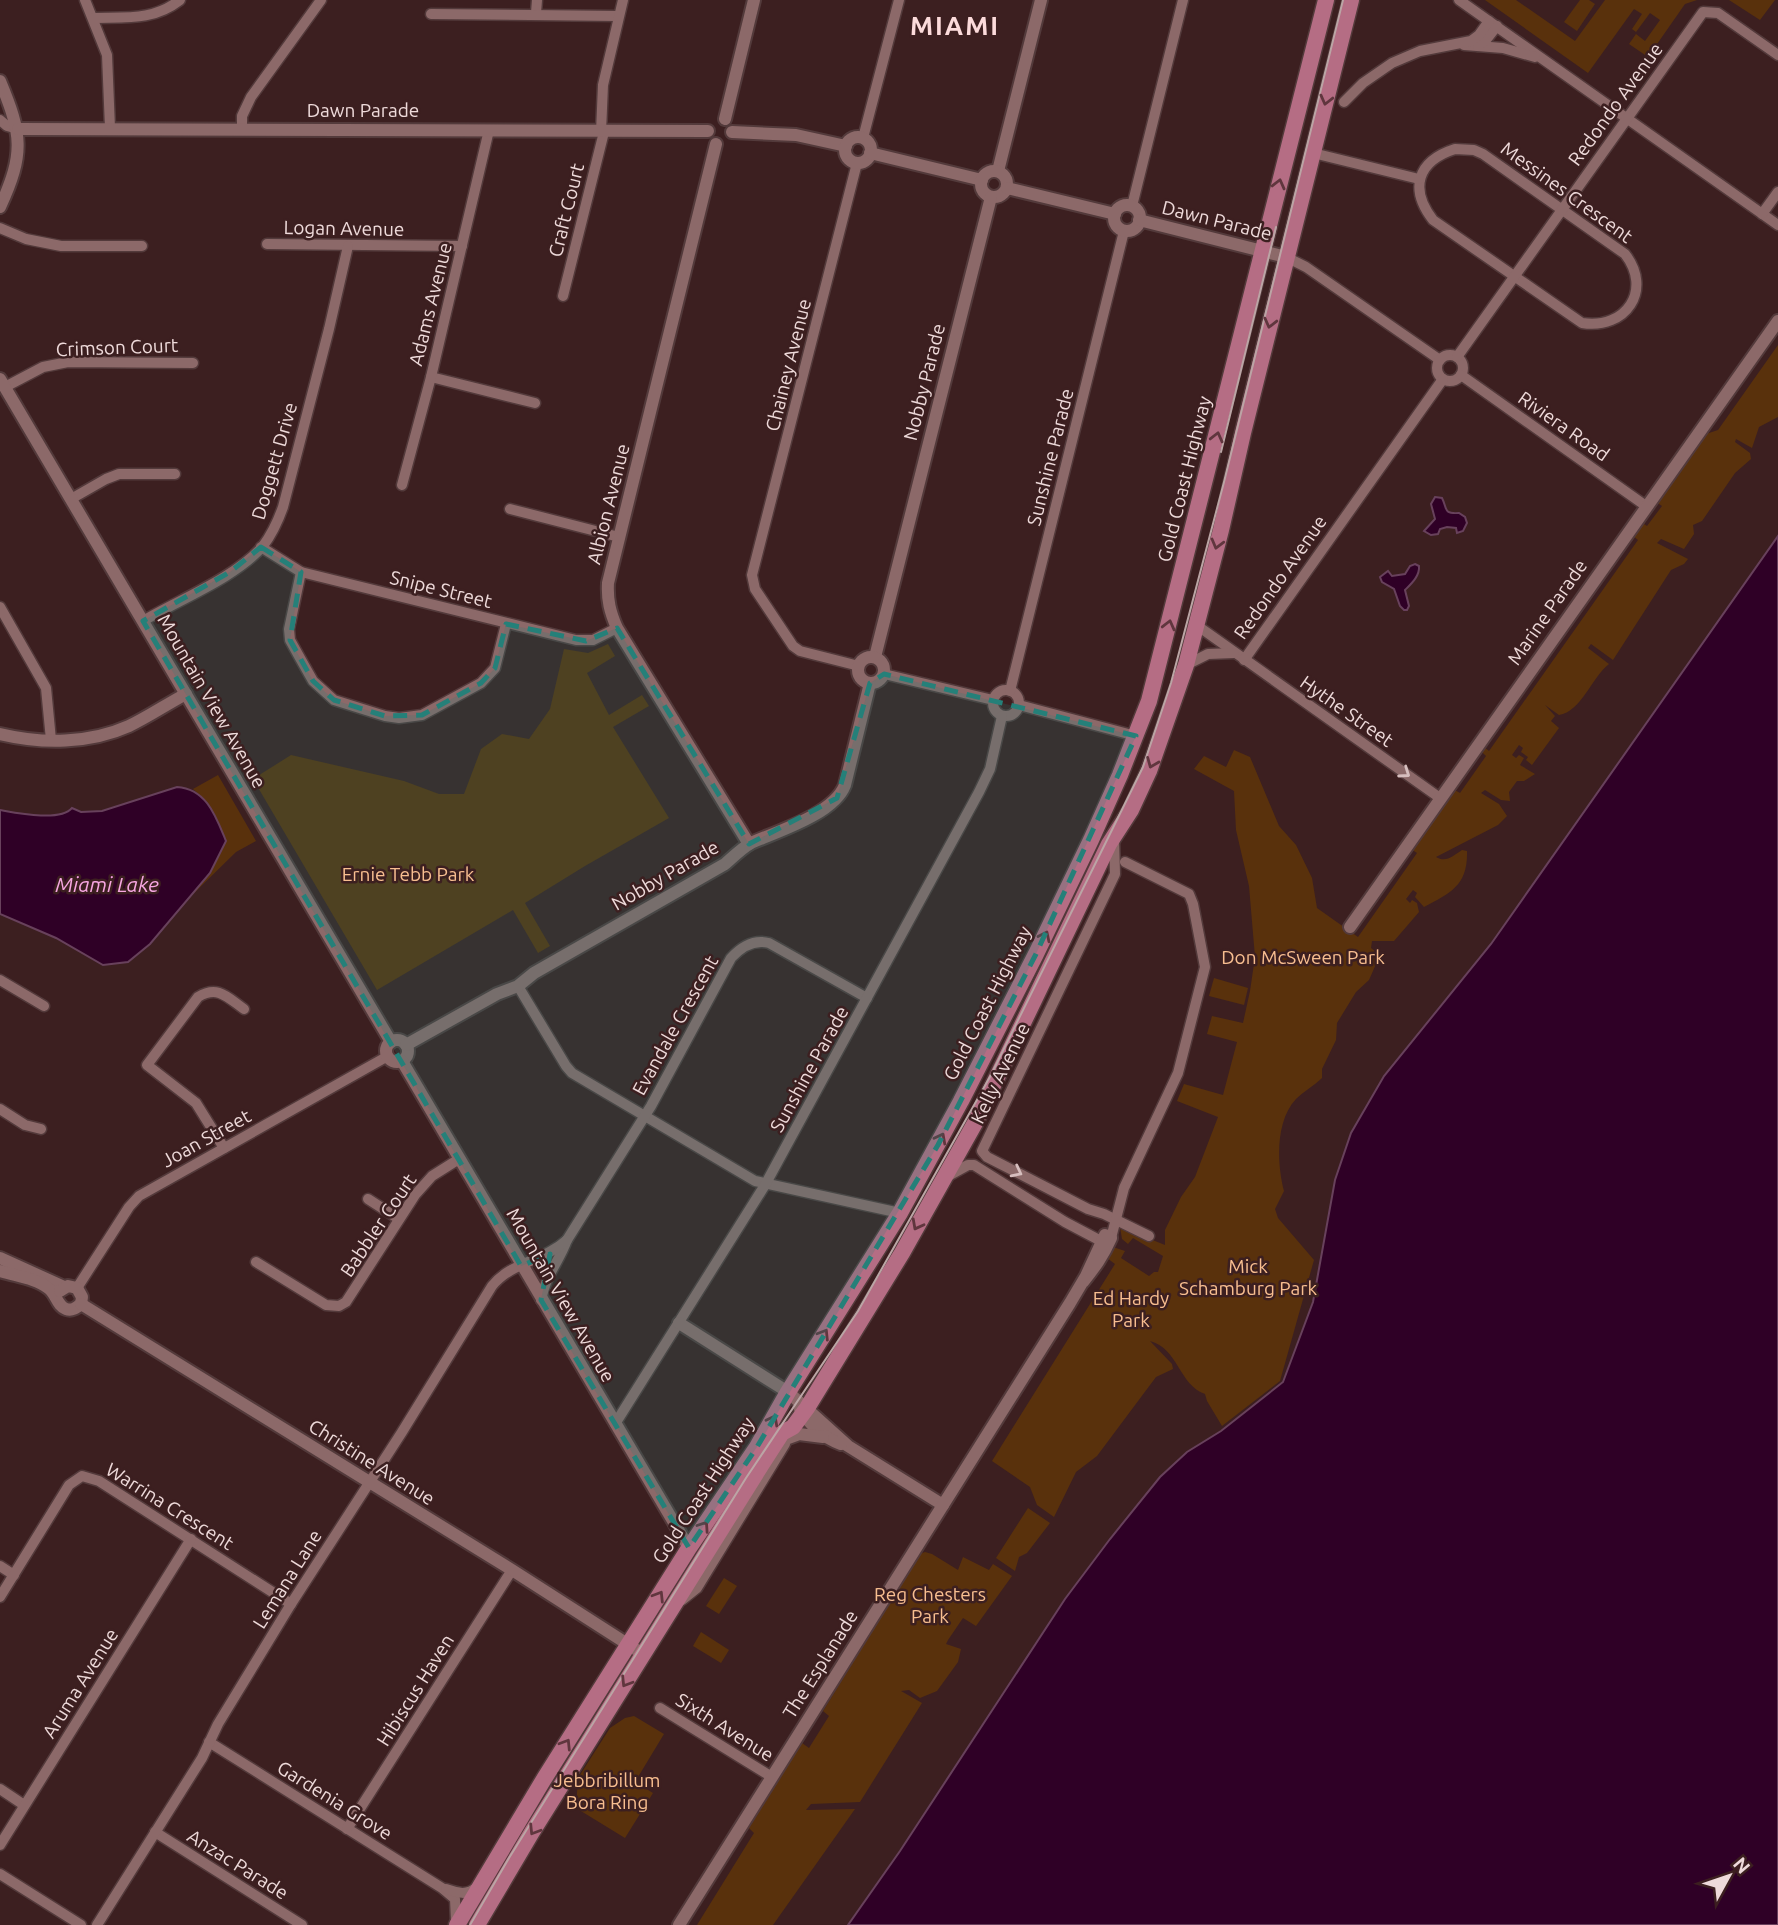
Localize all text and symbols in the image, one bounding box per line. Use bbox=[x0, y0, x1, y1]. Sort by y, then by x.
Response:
district label: MIAMI bbox=[910, 11, 1000, 40]
street label: Redondo Avenue bbox=[1563, 38, 1667, 170]
one-way arrow bbox=[1320, 94, 1334, 106]
street label: Dawn Parade bbox=[307, 99, 419, 121]
street label: Messines Crescent bbox=[1497, 137, 1637, 247]
street label: Craft Court bbox=[544, 160, 588, 259]
one-way arrow bbox=[1271, 179, 1285, 191]
street label: Dawn Parade bbox=[1160, 196, 1274, 244]
street label: Logan Avenue bbox=[283, 216, 405, 240]
street label: Adams Avenue bbox=[404, 240, 456, 368]
street label: Chainey Avenue bbox=[761, 296, 815, 434]
one-way arrow bbox=[1264, 317, 1278, 329]
street label: Nobby Parade bbox=[899, 321, 949, 443]
street label: Crimson Court bbox=[55, 334, 179, 360]
street label: Sunshine Parade bbox=[1022, 386, 1078, 528]
street label: Riviera Road bbox=[1514, 387, 1614, 465]
street label: Gold Coast Highway bbox=[1153, 394, 1215, 564]
street label: Doggett Drive bbox=[247, 400, 301, 522]
one-way arrow bbox=[1209, 431, 1223, 443]
street label: Albion Avenue bbox=[582, 441, 634, 567]
street label: Redondo Avenue bbox=[1229, 511, 1331, 643]
one-way arrow bbox=[1211, 538, 1226, 550]
street label: Marine Parade bbox=[1503, 555, 1591, 669]
street label: Snipe Street bbox=[388, 566, 495, 612]
street label: Mountain View Avenue bbox=[153, 610, 271, 792]
one-way arrow bbox=[1161, 619, 1175, 631]
street label: Hythe Street bbox=[1296, 671, 1398, 751]
one-way arrow bbox=[1147, 756, 1161, 768]
one-way arrow bbox=[1397, 765, 1410, 777]
street label: Nobby Parade bbox=[608, 836, 722, 914]
park label: Ernie Tebb Park bbox=[342, 863, 475, 885]
water label: Miami Lake bbox=[55, 872, 159, 896]
street label: Gold Coast Highway bbox=[939, 922, 1035, 1084]
one-way arrow bbox=[1037, 931, 1051, 943]
park label: Don McSween Park bbox=[1221, 946, 1385, 968]
street label: Evandale Crescent bbox=[628, 951, 723, 1099]
street label: Sunshine Parade bbox=[765, 1002, 853, 1136]
street label: Kelly Avenue bbox=[966, 1019, 1034, 1127]
street label: Joan Street bbox=[158, 1104, 255, 1171]
one-way arrow bbox=[933, 1133, 946, 1146]
one-way arrow bbox=[1010, 1164, 1022, 1178]
street label: Babbler Court bbox=[336, 1169, 421, 1281]
street label: Mountain View Avenue bbox=[502, 1204, 620, 1386]
one-way arrow bbox=[912, 1218, 925, 1230]
park label: Mick Schamburg Park bbox=[1179, 1255, 1317, 1299]
park label: Ed Hardy Park bbox=[1093, 1287, 1169, 1331]
one-way arrow bbox=[816, 1328, 829, 1341]
street label: Gold Coast Highway bbox=[647, 1413, 759, 1567]
street label: Christine Avenue bbox=[305, 1414, 439, 1510]
one-way arrow bbox=[765, 1414, 778, 1427]
street label: Warrina Crescent bbox=[102, 1458, 238, 1554]
one-way arrow bbox=[696, 1521, 708, 1534]
street label: Lemana Lane bbox=[248, 1526, 326, 1632]
park label: Reg Chesters Park bbox=[874, 1583, 986, 1627]
one-way arrow bbox=[650, 1591, 663, 1604]
street label: The Esplanade bbox=[778, 1606, 862, 1722]
street label: Aruma Avenue bbox=[38, 1624, 122, 1742]
street label: Hibiscus Haven bbox=[372, 1630, 458, 1750]
one-way arrow bbox=[621, 1674, 634, 1687]
street label: Sixth Avenue bbox=[672, 1688, 778, 1766]
one-way arrow bbox=[558, 1738, 571, 1751]
street label: Gardenia Grove bbox=[273, 1756, 397, 1844]
park label: Jebbribillum Bora Ring bbox=[554, 1769, 660, 1813]
one-way arrow bbox=[529, 1822, 542, 1835]
street label: Anzac Parade bbox=[184, 1824, 292, 1904]
north arrow bbox=[1694, 1841, 1764, 1911]
text: N bbox=[1729, 1853, 1755, 1878]

